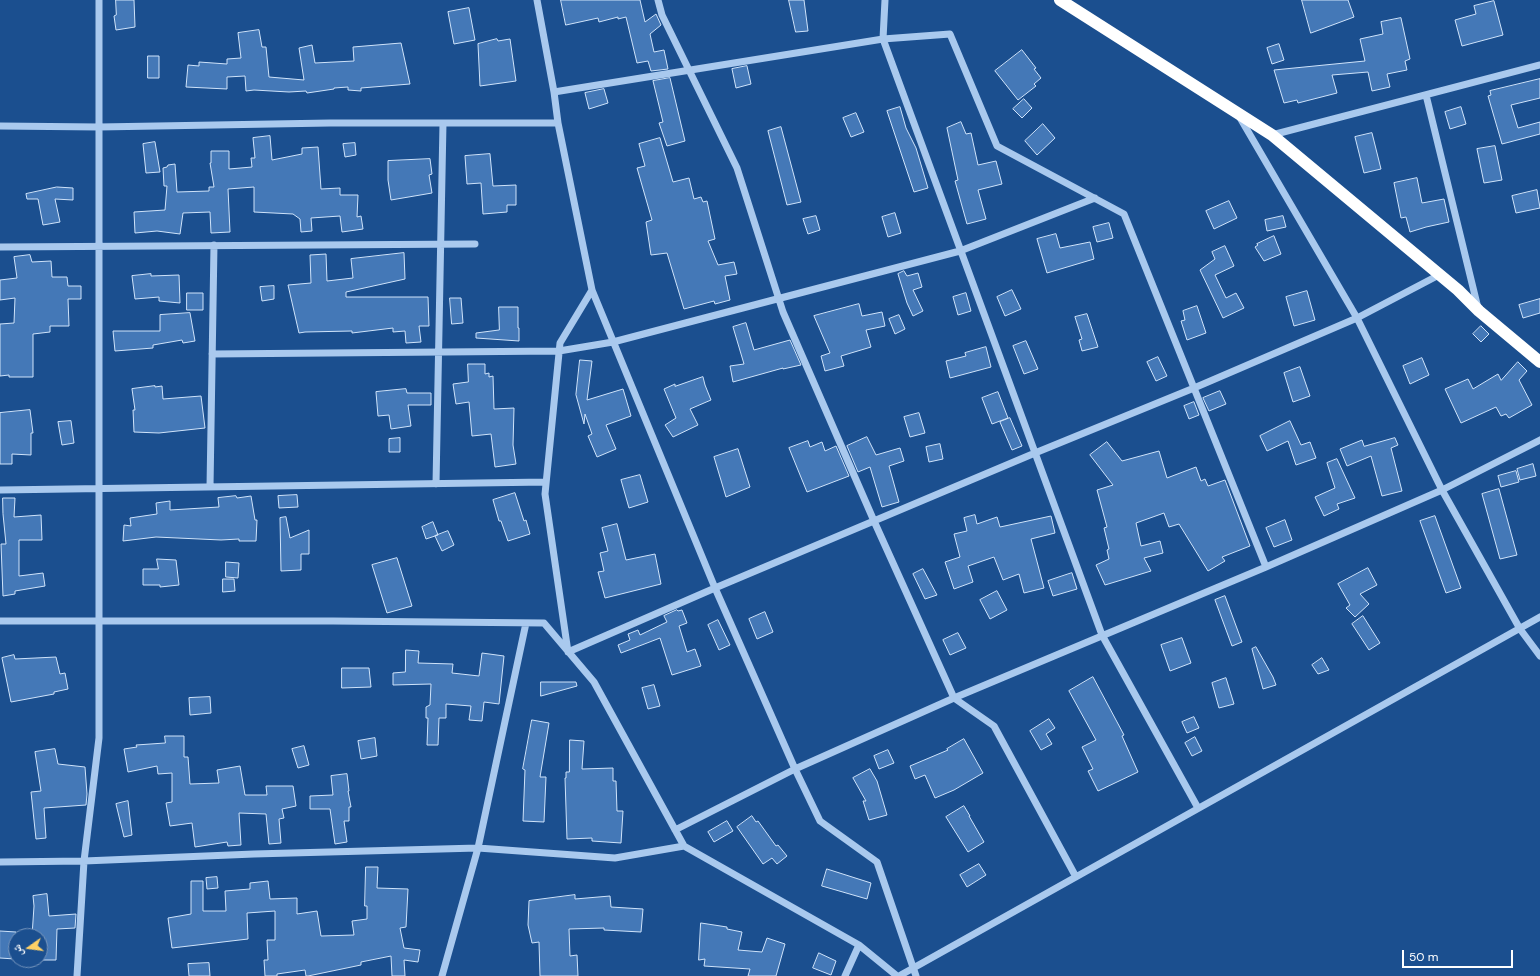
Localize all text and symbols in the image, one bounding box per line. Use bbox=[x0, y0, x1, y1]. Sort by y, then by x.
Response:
north arrow bbox=[8, 928, 48, 968]
scale bar bbox=[1404, 942, 1515, 968]
text: ش bbox=[9, 943, 26, 958]
text: 50 m bbox=[1409, 949, 1438, 965]

